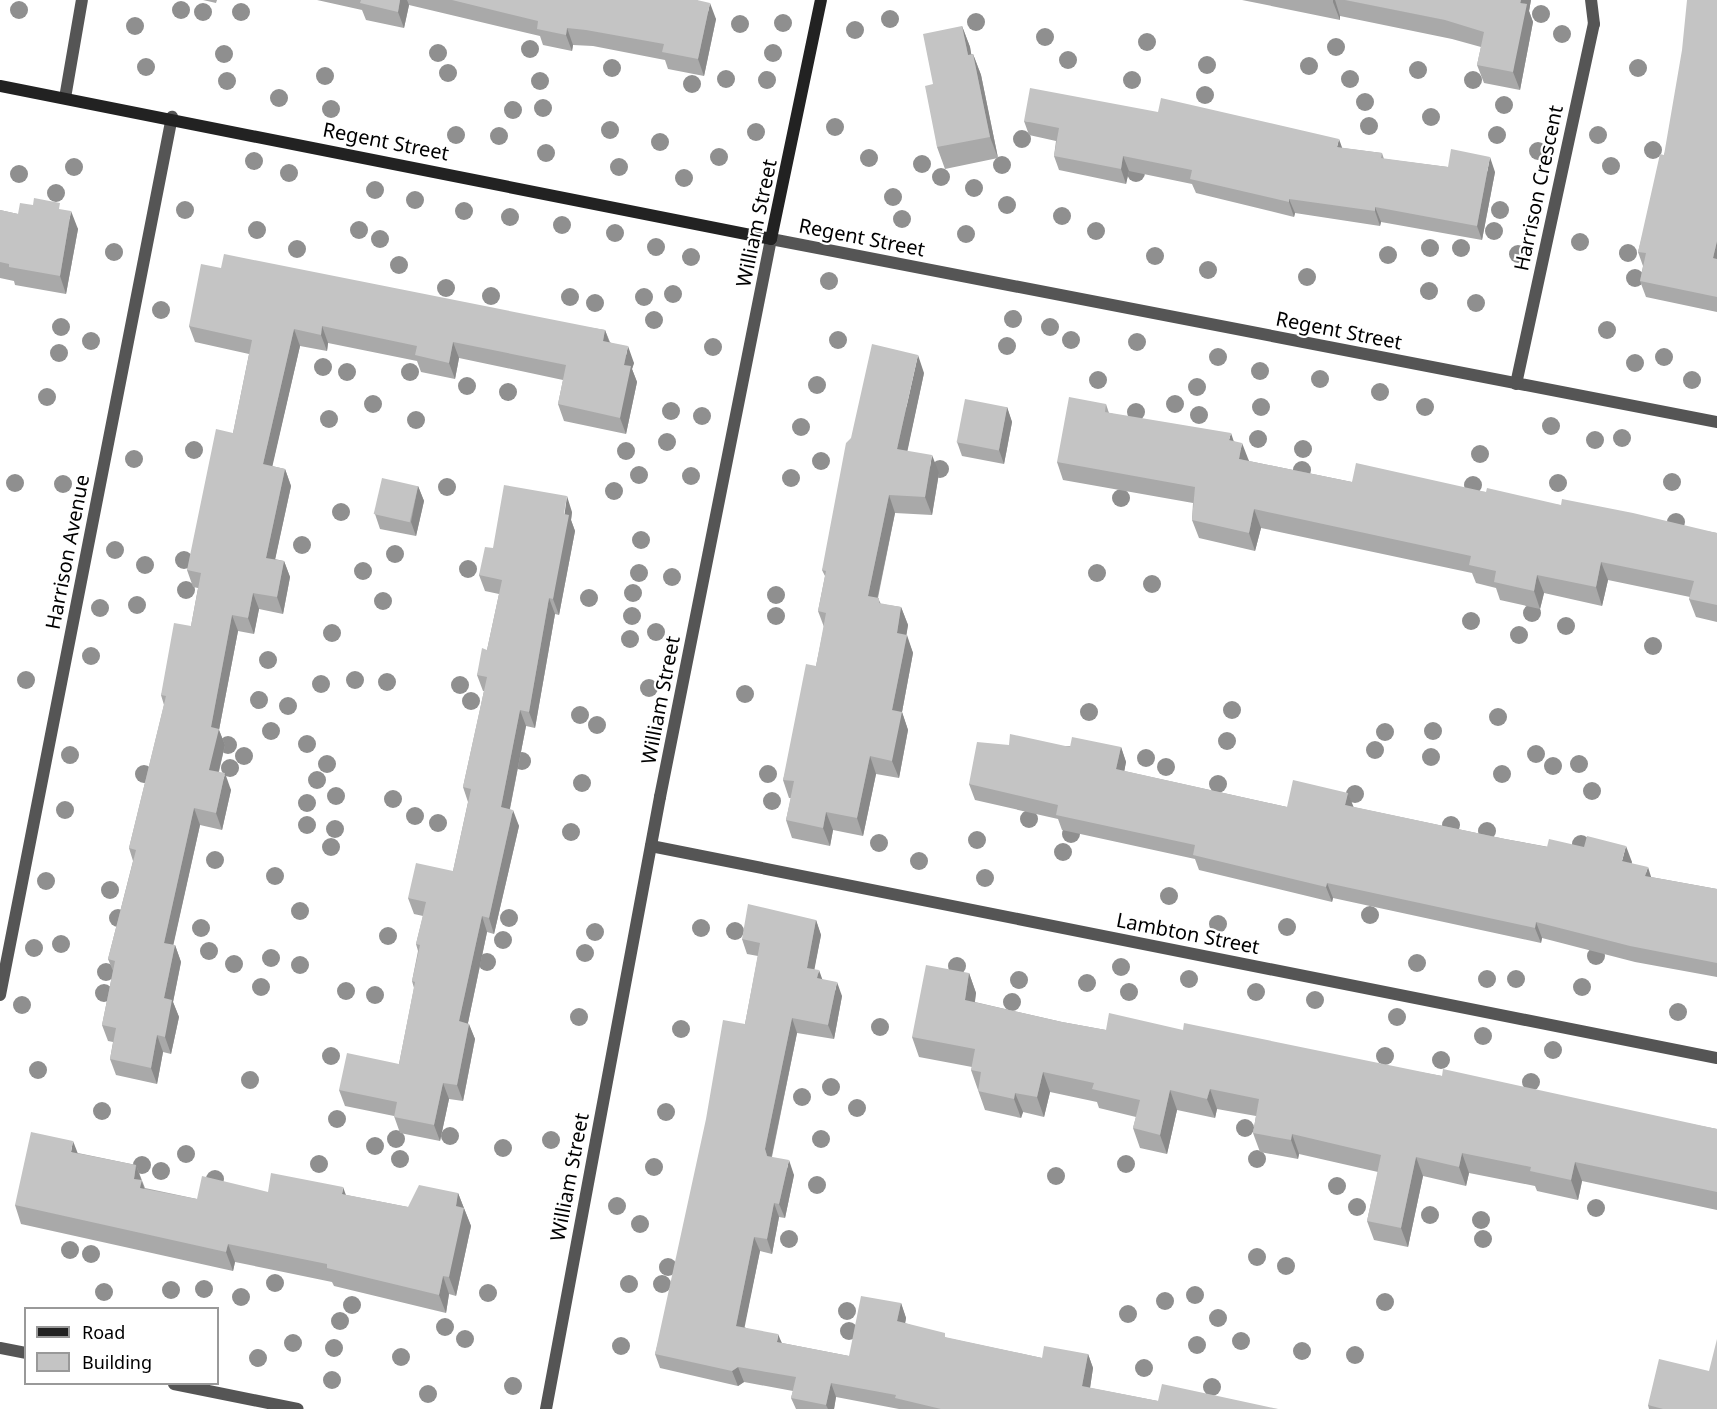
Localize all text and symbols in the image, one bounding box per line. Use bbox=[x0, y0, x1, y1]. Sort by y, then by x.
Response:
street label: Harrison Crescent bbox=[1509, 103, 1567, 273]
street label: Regent Street bbox=[321, 117, 451, 165]
street label: William Street bbox=[731, 157, 781, 289]
street label: Regent Street bbox=[797, 213, 927, 261]
street label: Regent Street bbox=[1274, 306, 1404, 354]
street label: Harrison Avenue bbox=[40, 473, 94, 631]
street label: William Street bbox=[636, 634, 684, 766]
street label: Lambton Street bbox=[1114, 907, 1262, 959]
street label: William Street bbox=[545, 1111, 593, 1243]
legend bbox=[24, 1307, 219, 1385]
text: Road bbox=[82, 1320, 125, 1344]
text: Building bbox=[82, 1350, 152, 1374]

